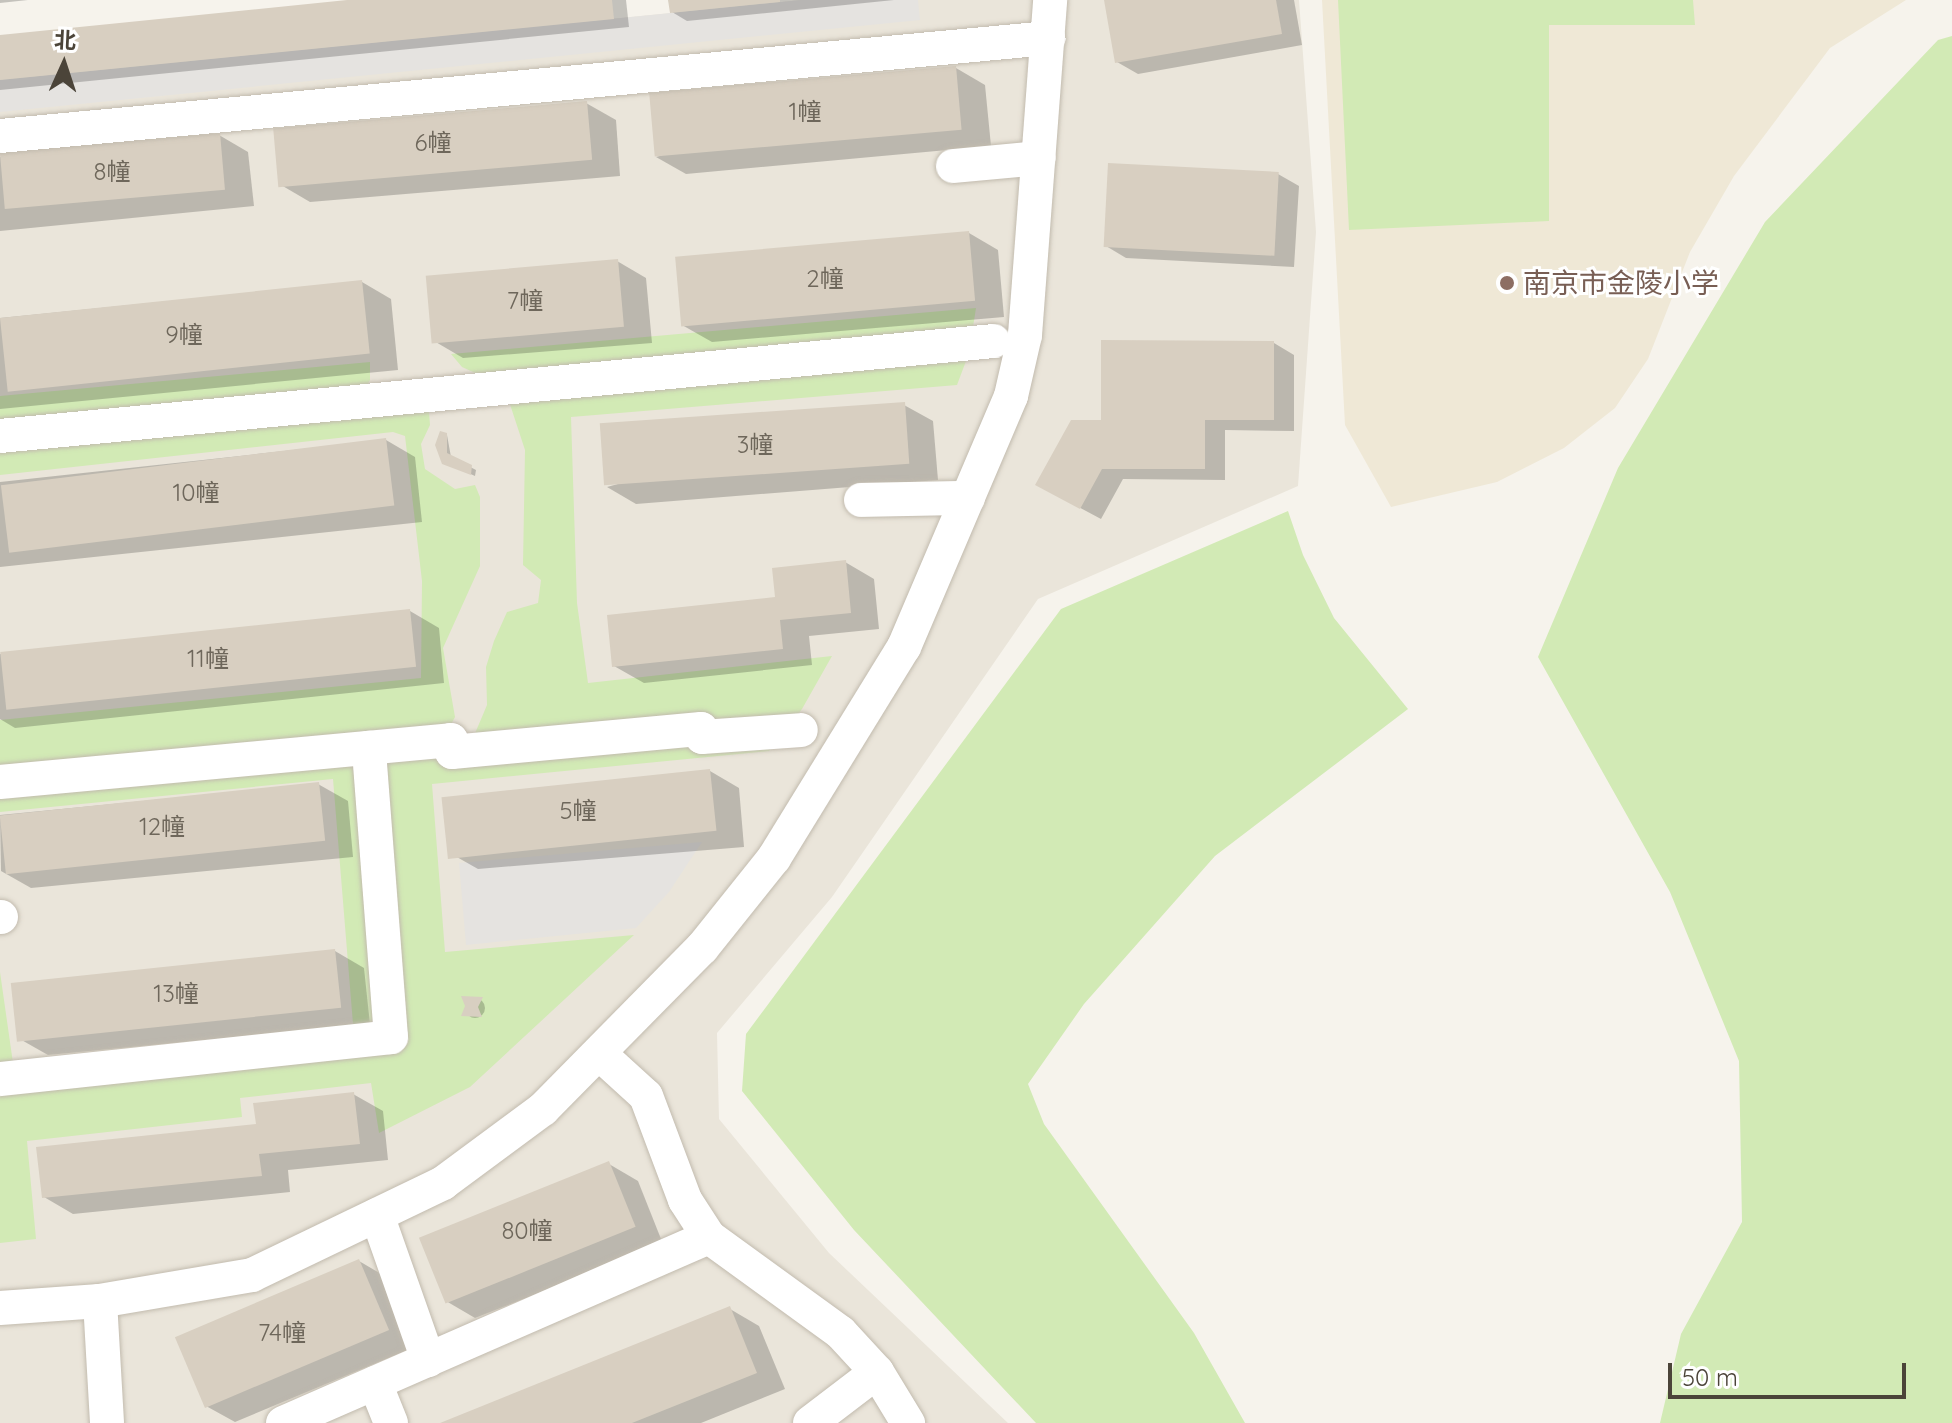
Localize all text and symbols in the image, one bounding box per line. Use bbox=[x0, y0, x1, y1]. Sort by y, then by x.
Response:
north arrow bbox=[24, 24, 104, 104]
text: 北 bbox=[54, 25, 77, 55]
house number: 1幢 bbox=[789, 98, 821, 126]
house number: 6幢 bbox=[415, 129, 451, 157]
house number: 8幢 bbox=[94, 158, 130, 186]
house number: 2幢 bbox=[806, 265, 844, 293]
place label: 南京市金陵小学 bbox=[1523, 266, 1719, 300]
marker: 南京市金陵小学 bbox=[1498, 274, 1516, 292]
house number: 7幢 bbox=[507, 287, 543, 315]
house number: 9幢 bbox=[165, 321, 203, 349]
house number: 3幢 bbox=[737, 431, 773, 459]
house number: 10幢 bbox=[172, 479, 220, 507]
house number: 11幢 bbox=[187, 645, 229, 673]
house number: 5幢 bbox=[559, 797, 597, 825]
house number: 12幢 bbox=[139, 813, 185, 841]
house number: 13幢 bbox=[153, 980, 199, 1008]
house number: 80幢 bbox=[501, 1217, 553, 1245]
house number: 74幢 bbox=[258, 1319, 306, 1347]
scale bar bbox=[1672, 1347, 1910, 1397]
text: 50 m bbox=[1682, 1362, 1738, 1392]

